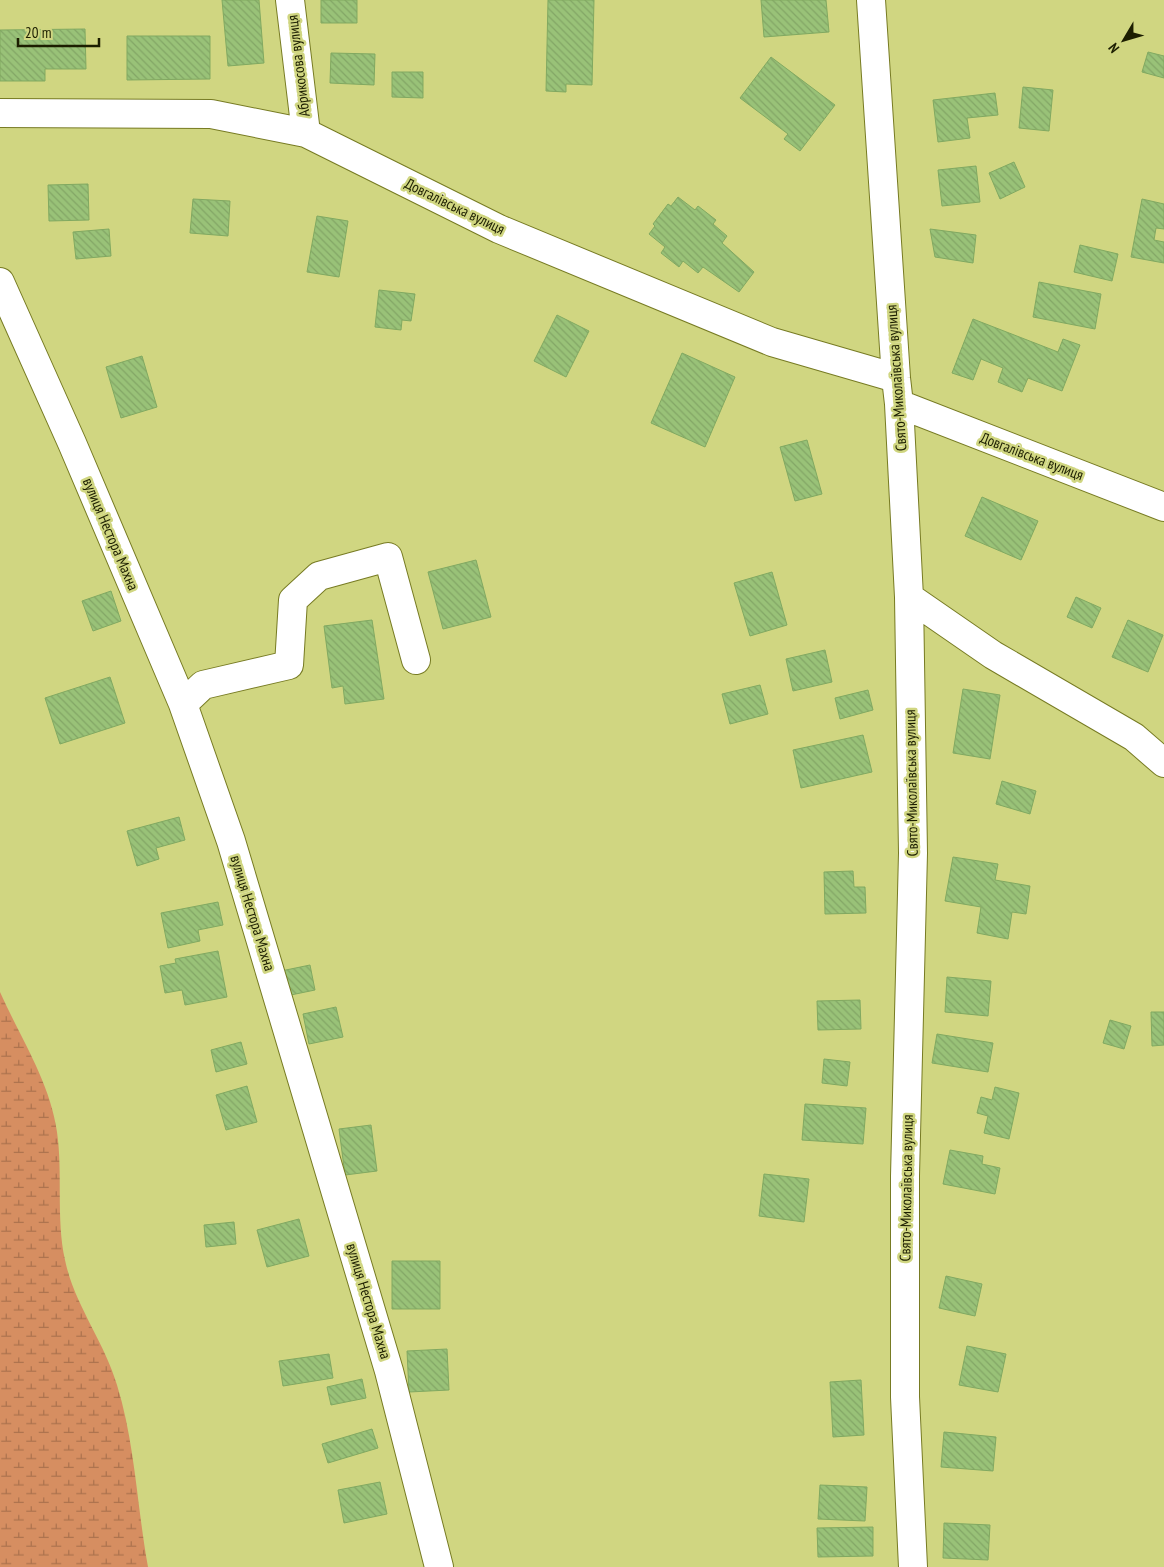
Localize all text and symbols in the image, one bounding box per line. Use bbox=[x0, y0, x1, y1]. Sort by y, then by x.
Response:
street label: Абрикосова вулиця bbox=[282, 14, 314, 118]
scale bar bbox=[18, 15, 99, 47]
north arrow bbox=[1099, 15, 1149, 65]
text: 20 m bbox=[25, 23, 51, 42]
text: N bbox=[1104, 39, 1123, 57]
street label: Довгалівська вулиця bbox=[402, 174, 508, 238]
street label: Свято-Миколаївська вулиця bbox=[881, 304, 911, 452]
street label: Довгалівська вулиця bbox=[978, 428, 1086, 484]
street label: вулиця Нестора Махна bbox=[79, 475, 143, 593]
street label: Свято-Миколаївська вулиця bbox=[900, 709, 922, 857]
street label: вулиця Нестора Махна bbox=[226, 853, 280, 973]
street label: Свято-Миколаївська вулиця bbox=[895, 1114, 917, 1262]
street label: вулиця Нестора Махна bbox=[342, 1241, 396, 1361]

